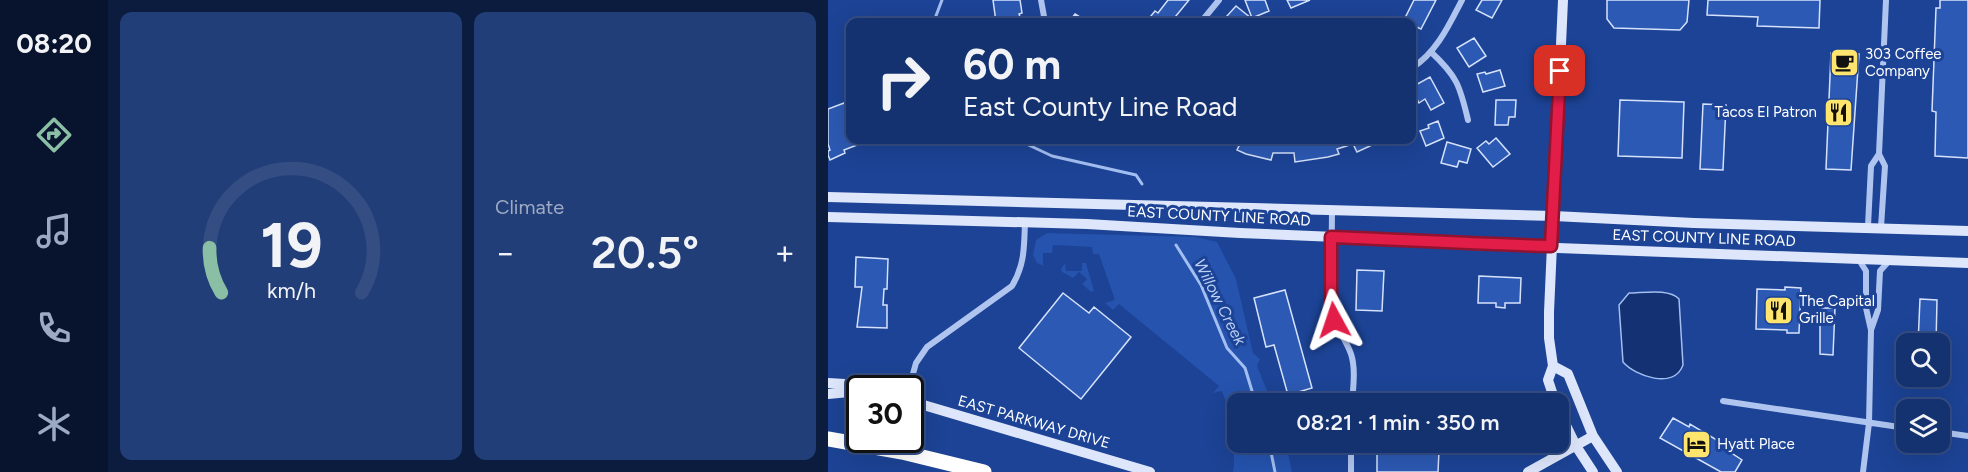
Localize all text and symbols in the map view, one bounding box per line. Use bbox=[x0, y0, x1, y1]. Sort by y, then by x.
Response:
text: 08:20 bbox=[16, 27, 92, 60]
text: 60 m bbox=[963, 39, 1061, 90]
icon: right bbox=[864, 42, 942, 120]
pin bbox=[1534, 45, 1585, 96]
place label: 303 Coffee Company bbox=[1865, 45, 1942, 80]
cafe icon: 303 Coffee Company bbox=[1828, 47, 1860, 79]
icon: arrive bbox=[1543, 54, 1576, 87]
text: East County Line Road bbox=[963, 90, 1237, 123]
restaurant icon: Tacos El Patron bbox=[1822, 96, 1854, 128]
place label: Tacos El Patron bbox=[1715, 103, 1817, 121]
icon: directions bbox=[33, 114, 75, 156]
text: Climate bbox=[495, 195, 564, 219]
street label: EAST COUNTY LINE ROAD bbox=[1127, 202, 1311, 230]
text: 19 bbox=[260, 208, 322, 283]
icon: music bbox=[33, 210, 75, 252]
text: 20.5° bbox=[591, 225, 699, 279]
street label: EAST COUNTY LINE ROAD bbox=[1612, 226, 1796, 250]
text: − bbox=[495, 233, 516, 272]
text: + bbox=[774, 233, 795, 272]
water label: Willow Creek bbox=[1190, 256, 1250, 349]
text: km/h bbox=[267, 278, 315, 303]
position arrow bbox=[1302, 288, 1366, 352]
place label: The Capital Grille bbox=[1799, 292, 1875, 327]
restaurant icon: The Capital Grille bbox=[1762, 294, 1794, 326]
icon: phone bbox=[33, 307, 75, 349]
map controls bbox=[1896, 333, 1950, 453]
button: search bbox=[1896, 333, 1950, 387]
speed limit sign: 30 bbox=[846, 375, 924, 453]
street label: EAST PARKWAY DRIVE bbox=[956, 392, 1112, 452]
button: layers bbox=[1896, 399, 1950, 453]
icon: climate bbox=[33, 403, 75, 445]
text: 08:21 · 1 min · 350 m bbox=[1297, 409, 1500, 436]
hotel icon: Hyatt Place bbox=[1680, 428, 1712, 460]
place label: Hyatt Place bbox=[1717, 435, 1795, 453]

